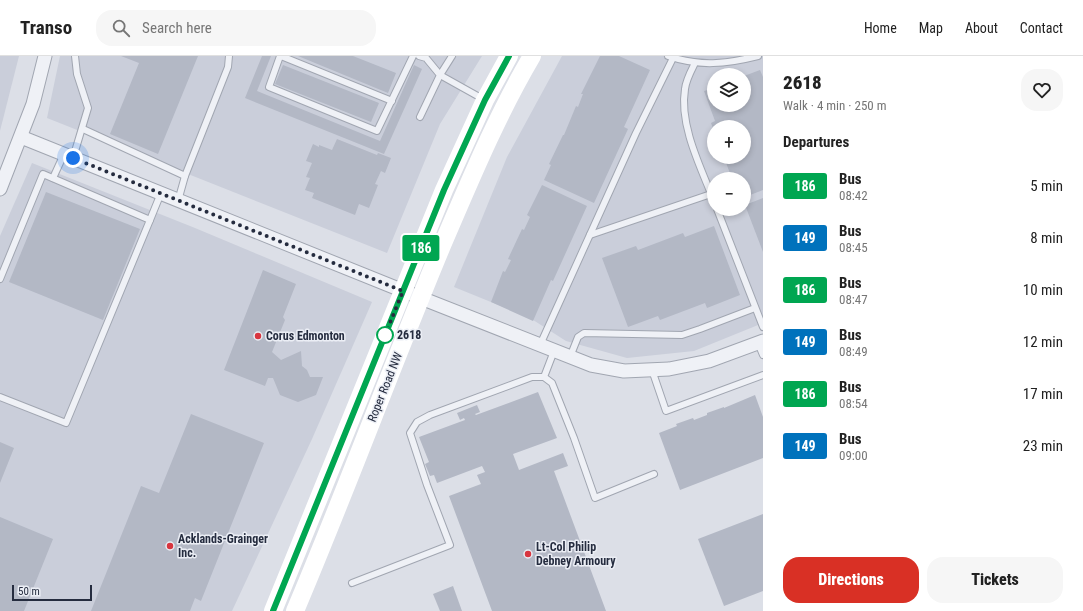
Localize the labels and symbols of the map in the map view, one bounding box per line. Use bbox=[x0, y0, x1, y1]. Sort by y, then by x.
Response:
your location bbox=[63, 148, 83, 168]
line badge: 186 bbox=[398, 235, 444, 261]
marker: 2618 bbox=[376, 326, 394, 344]
place label: 2618 bbox=[397, 328, 421, 342]
place label: Corus Edmonton bbox=[266, 329, 345, 343]
marker: Corus Edmonton bbox=[253, 331, 263, 341]
street label: Roper Road NW bbox=[365, 350, 405, 424]
place label: Acklands-Grainger Inc. bbox=[178, 532, 268, 560]
place label: Lt-Col Philip Debney Armoury bbox=[536, 540, 616, 568]
marker: Acklands-Grainger Inc. bbox=[165, 541, 175, 551]
marker: Lt-Col Philip Debney Armoury bbox=[523, 549, 533, 559]
scale bar bbox=[12, 583, 92, 602]

